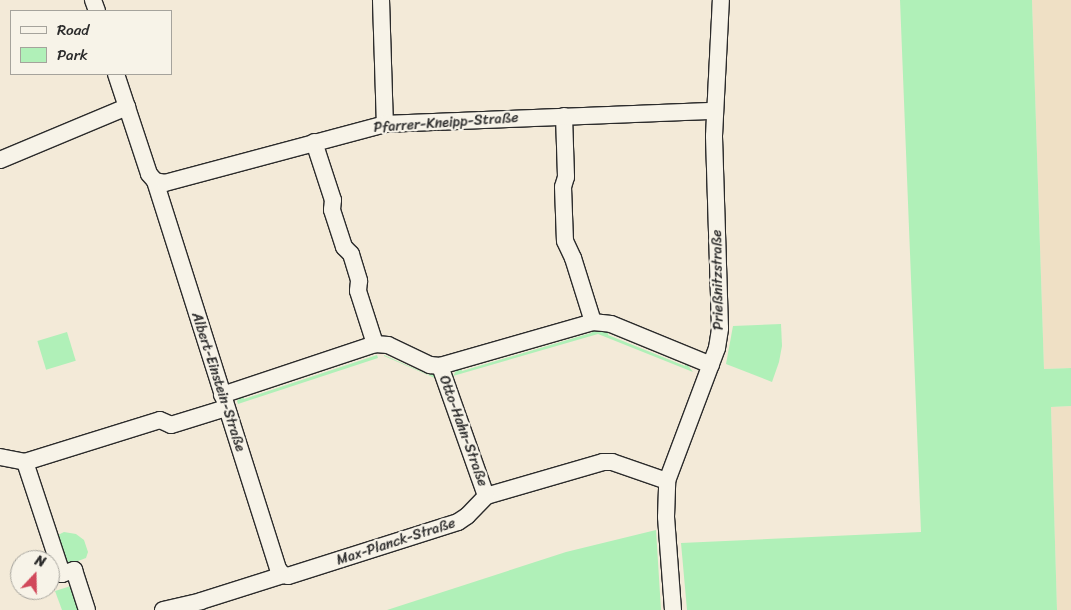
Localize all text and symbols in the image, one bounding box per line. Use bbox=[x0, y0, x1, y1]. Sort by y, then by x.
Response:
legend bbox=[10, 10, 172, 75]
text: Road bbox=[57, 17, 89, 43]
text: Park bbox=[57, 42, 88, 68]
street label: Pfarrer-Kneipp-Straße bbox=[373, 110, 519, 136]
street label: Prießnitzstraße bbox=[709, 230, 727, 330]
street label: Albert-Einstein-Straße bbox=[188, 310, 248, 454]
street label: Otto-Hahn-Straße bbox=[435, 373, 491, 489]
street label: Max-Planck-Straße bbox=[334, 515, 458, 569]
text: N bbox=[31, 548, 49, 575]
north arrow bbox=[10, 550, 60, 600]

